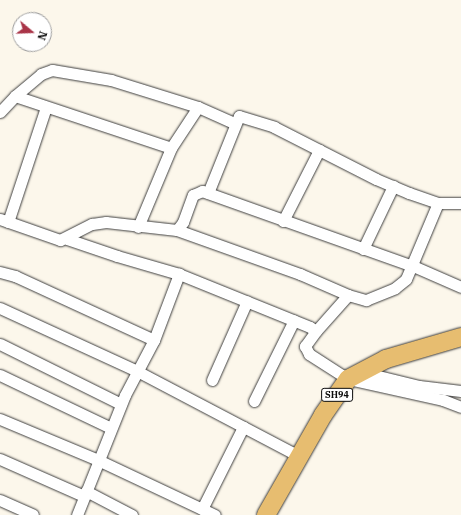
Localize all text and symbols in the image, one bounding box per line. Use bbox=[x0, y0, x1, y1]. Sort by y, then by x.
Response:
north arrow bbox=[12, 12, 52, 52]
text: N bbox=[34, 29, 50, 42]
road number: SH94 bbox=[321, 388, 353, 402]

